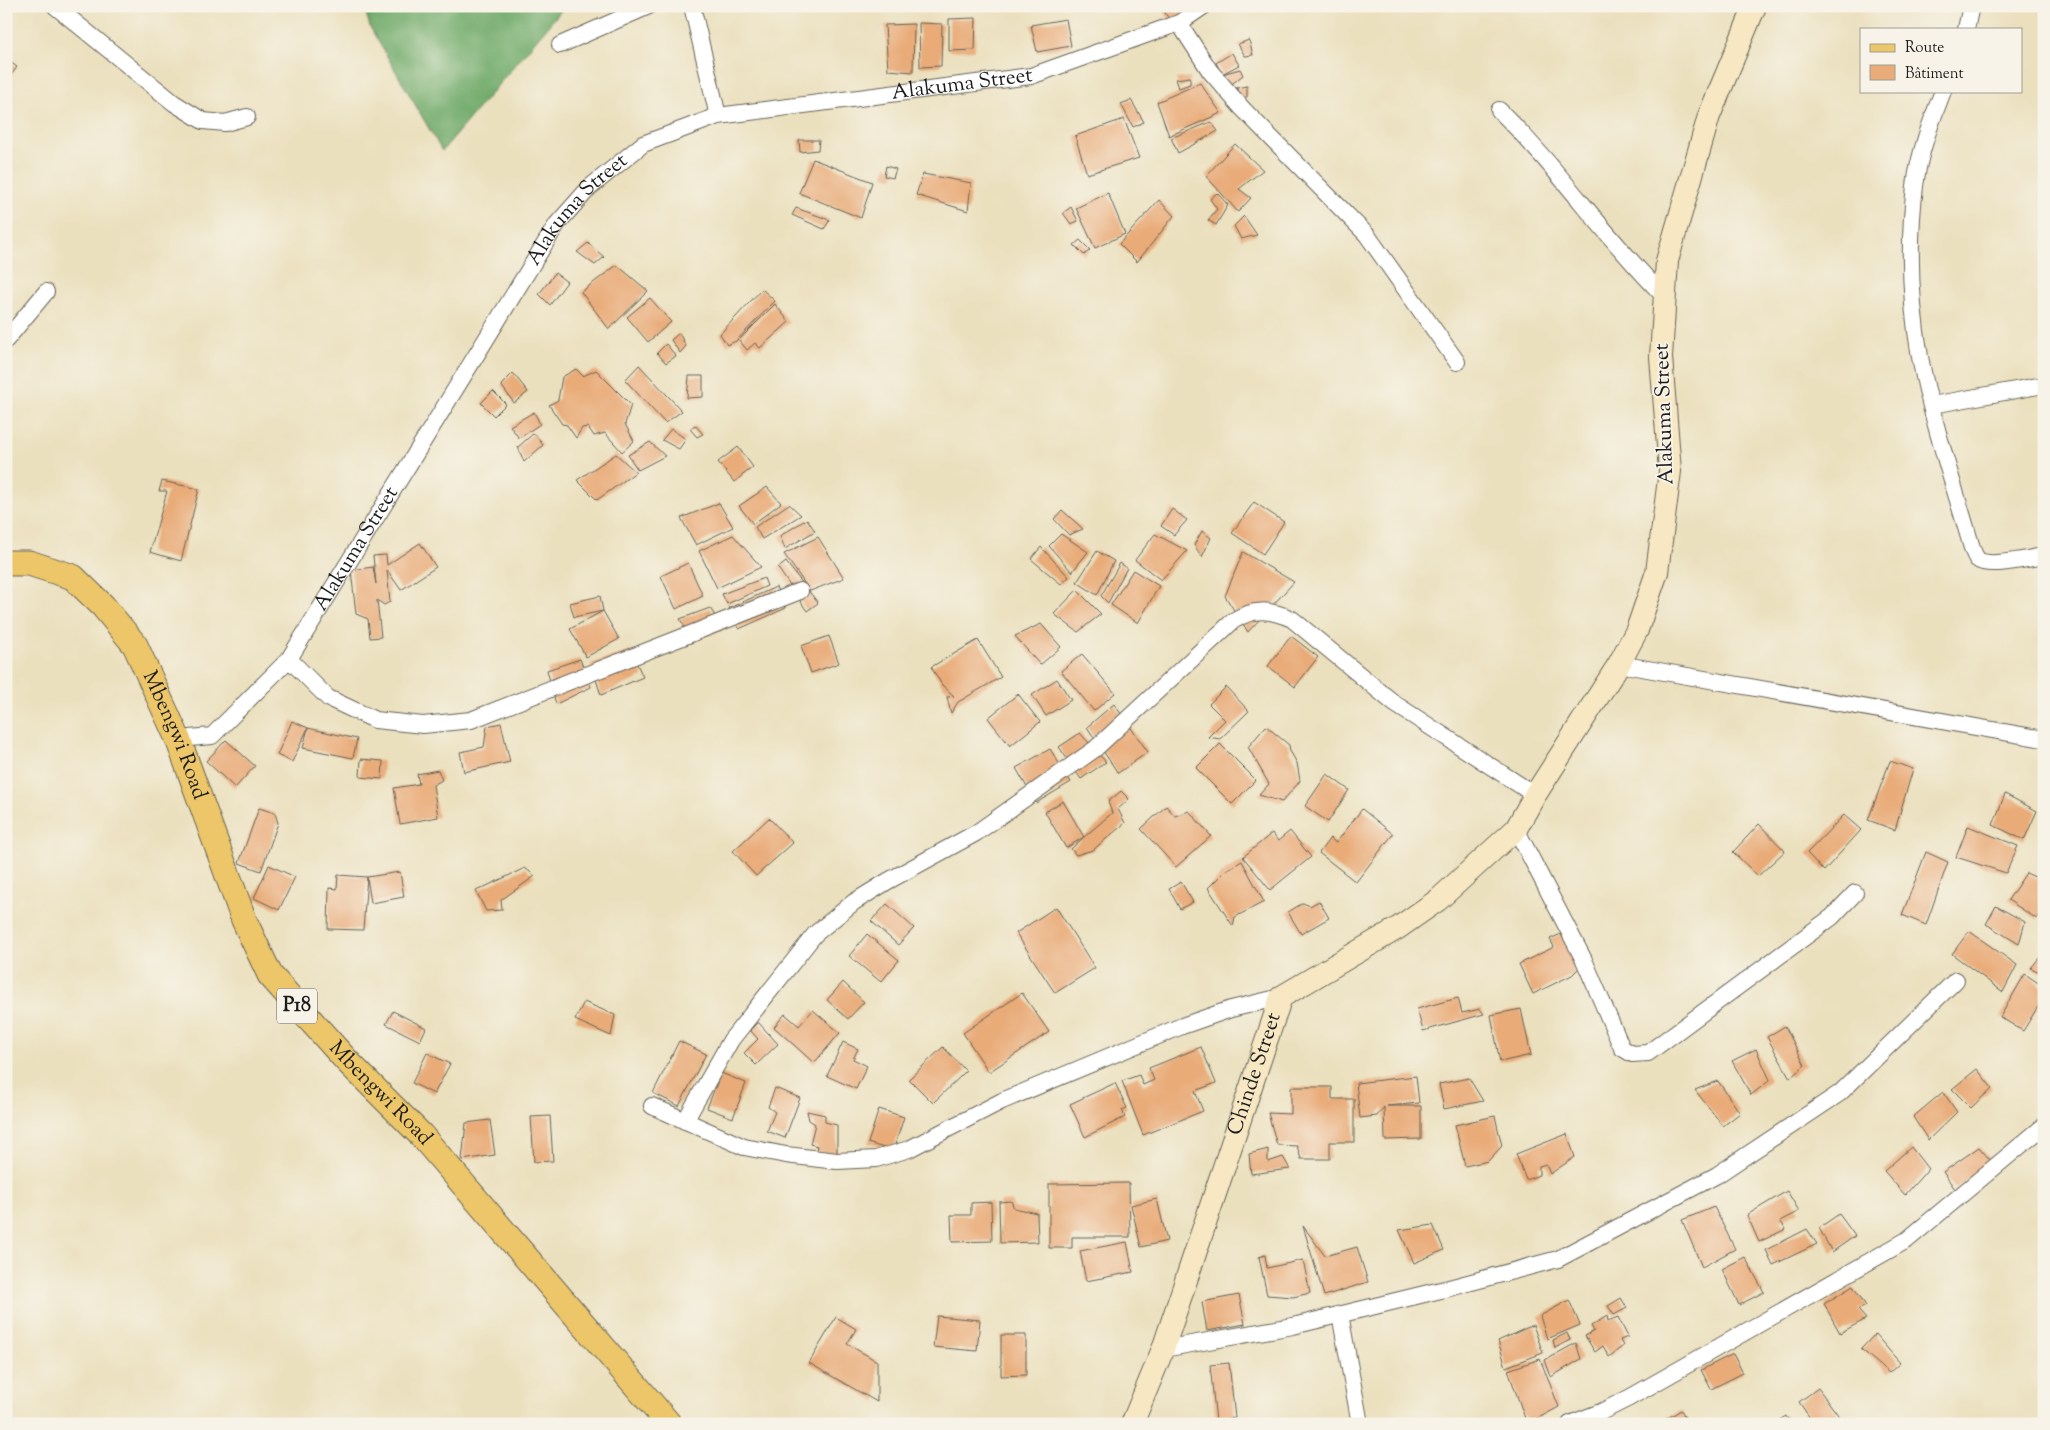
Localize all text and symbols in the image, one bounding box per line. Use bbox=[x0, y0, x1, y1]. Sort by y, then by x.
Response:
legend bbox=[1860, 28, 2022, 92]
text: Route bbox=[1905, 38, 1944, 59]
street label: Alakuma Street bbox=[890, 61, 1034, 109]
text: Bâtiment bbox=[1905, 64, 1964, 85]
street label: Alakuma Street bbox=[520, 147, 635, 272]
street label: Alakuma Street bbox=[1648, 343, 1682, 485]
street label: Alakuma Street bbox=[307, 481, 407, 617]
street label: Mbengwi Road bbox=[134, 666, 214, 804]
road number: P18 bbox=[277, 988, 317, 1024]
street label: Chinde Street bbox=[1221, 1009, 1290, 1139]
street label: Mbengwi Road bbox=[321, 1035, 439, 1153]

